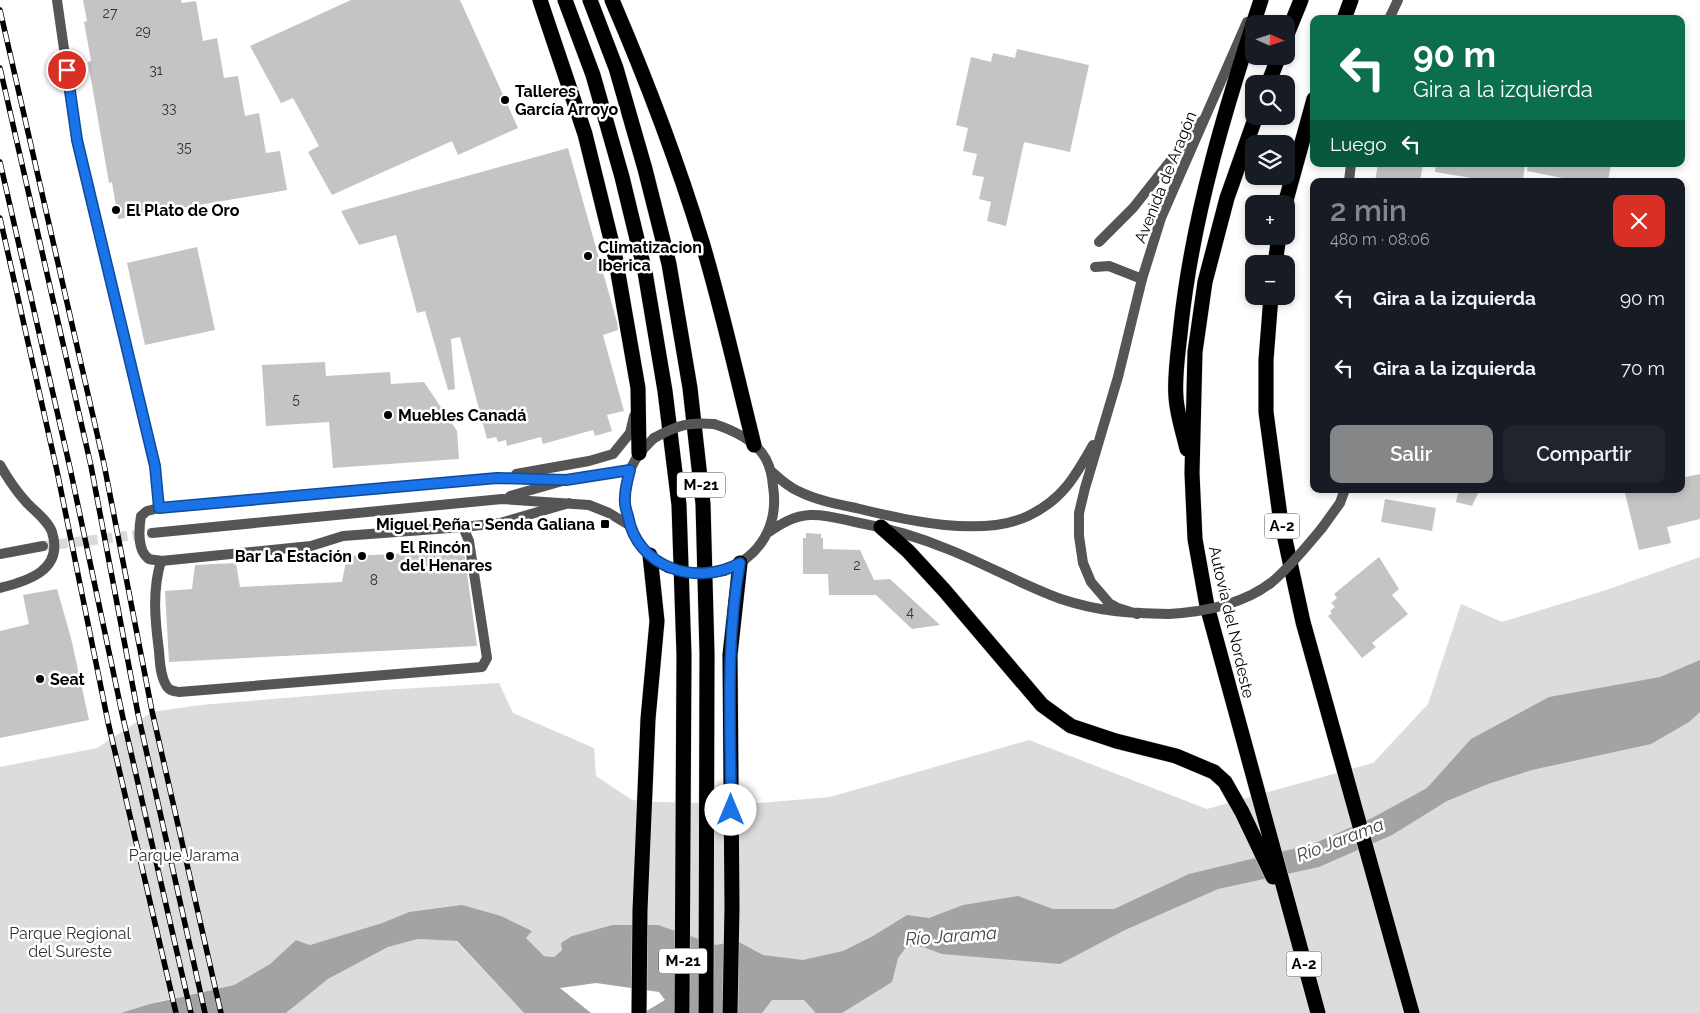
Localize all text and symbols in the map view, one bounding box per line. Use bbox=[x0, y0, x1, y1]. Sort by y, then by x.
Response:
house number: 27 bbox=[103, 5, 118, 21]
north arrow bbox=[1245, 15, 1295, 65]
map controls bbox=[1245, 15, 1295, 305]
house number: 29 bbox=[135, 23, 151, 39]
text: 90 m bbox=[1413, 34, 1496, 75]
icon: left bbox=[1330, 35, 1395, 100]
pin bbox=[46, 49, 88, 91]
icon: arrive bbox=[53, 56, 81, 84]
house number: 31 bbox=[149, 62, 163, 78]
button: search bbox=[1245, 75, 1295, 125]
text: Gira a la izquierda bbox=[1413, 76, 1593, 102]
place label: Talleres García Arroyo bbox=[515, 82, 618, 119]
marker: Talleres García Arroyo bbox=[499, 94, 511, 106]
house number: 33 bbox=[162, 100, 176, 116]
street label: Avenida de Aragón bbox=[1130, 109, 1201, 246]
icon: left bbox=[1397, 130, 1425, 158]
text: Luego bbox=[1330, 133, 1387, 155]
button: layers bbox=[1245, 135, 1295, 185]
house number: 35 bbox=[176, 139, 192, 155]
text: 2 min bbox=[1330, 193, 1407, 228]
button: + bbox=[1245, 195, 1295, 245]
button: close bbox=[1613, 195, 1665, 247]
place label: El Plato de Oro bbox=[126, 201, 240, 220]
marker: El Plato de Oro bbox=[110, 204, 122, 216]
text: 480 m · 08:06 bbox=[1330, 230, 1430, 249]
place label: Climatizacion Iberica bbox=[598, 238, 702, 275]
marker: Climatizacion Iberica bbox=[582, 250, 594, 262]
button: − bbox=[1245, 255, 1295, 305]
icon: left bbox=[1330, 284, 1358, 312]
text: Gira a la izquierda bbox=[1373, 287, 1536, 309]
text: 90 m bbox=[1620, 287, 1665, 309]
icon: left bbox=[1330, 354, 1358, 382]
text: Gira a la izquierda bbox=[1373, 357, 1536, 379]
text: 70 m bbox=[1621, 357, 1665, 379]
house number: 5 bbox=[292, 391, 300, 407]
place label: Muebles Canadá bbox=[398, 406, 526, 425]
marker: Muebles Canadá bbox=[382, 409, 394, 421]
button: Salir bbox=[1330, 425, 1493, 483]
button: Compartir bbox=[1503, 425, 1665, 483]
road number: M-21 bbox=[677, 472, 725, 498]
road number: A-2 bbox=[1264, 514, 1300, 538]
place label: Miguel Peña - Senda Galiana bbox=[376, 515, 595, 534]
marker: Miguel Peña - Senda Galiana bbox=[599, 518, 611, 530]
place label: El Rincón del Henares bbox=[400, 538, 492, 575]
street label: Autovía del Nordeste bbox=[1205, 544, 1258, 700]
place label: Bar La Estación bbox=[235, 547, 352, 566]
marker: Bar La Estación bbox=[356, 550, 368, 562]
marker: El Rincón del Henares bbox=[384, 550, 396, 562]
house number: 2 bbox=[853, 557, 861, 573]
house number: 8 bbox=[370, 572, 378, 588]
house number: 4 bbox=[906, 604, 914, 620]
place label: Seat bbox=[50, 670, 85, 689]
marker: Seat bbox=[34, 673, 46, 685]
position arrow bbox=[704, 783, 756, 835]
water label: Río Jarama bbox=[1293, 813, 1387, 866]
park label: Parque Jarama bbox=[129, 846, 239, 865]
water label: Río Jarama bbox=[904, 922, 998, 949]
park label: Parque Regional del Sureste bbox=[9, 924, 131, 961]
road number: M-21 bbox=[659, 948, 707, 974]
road number: A-2 bbox=[1286, 952, 1322, 976]

